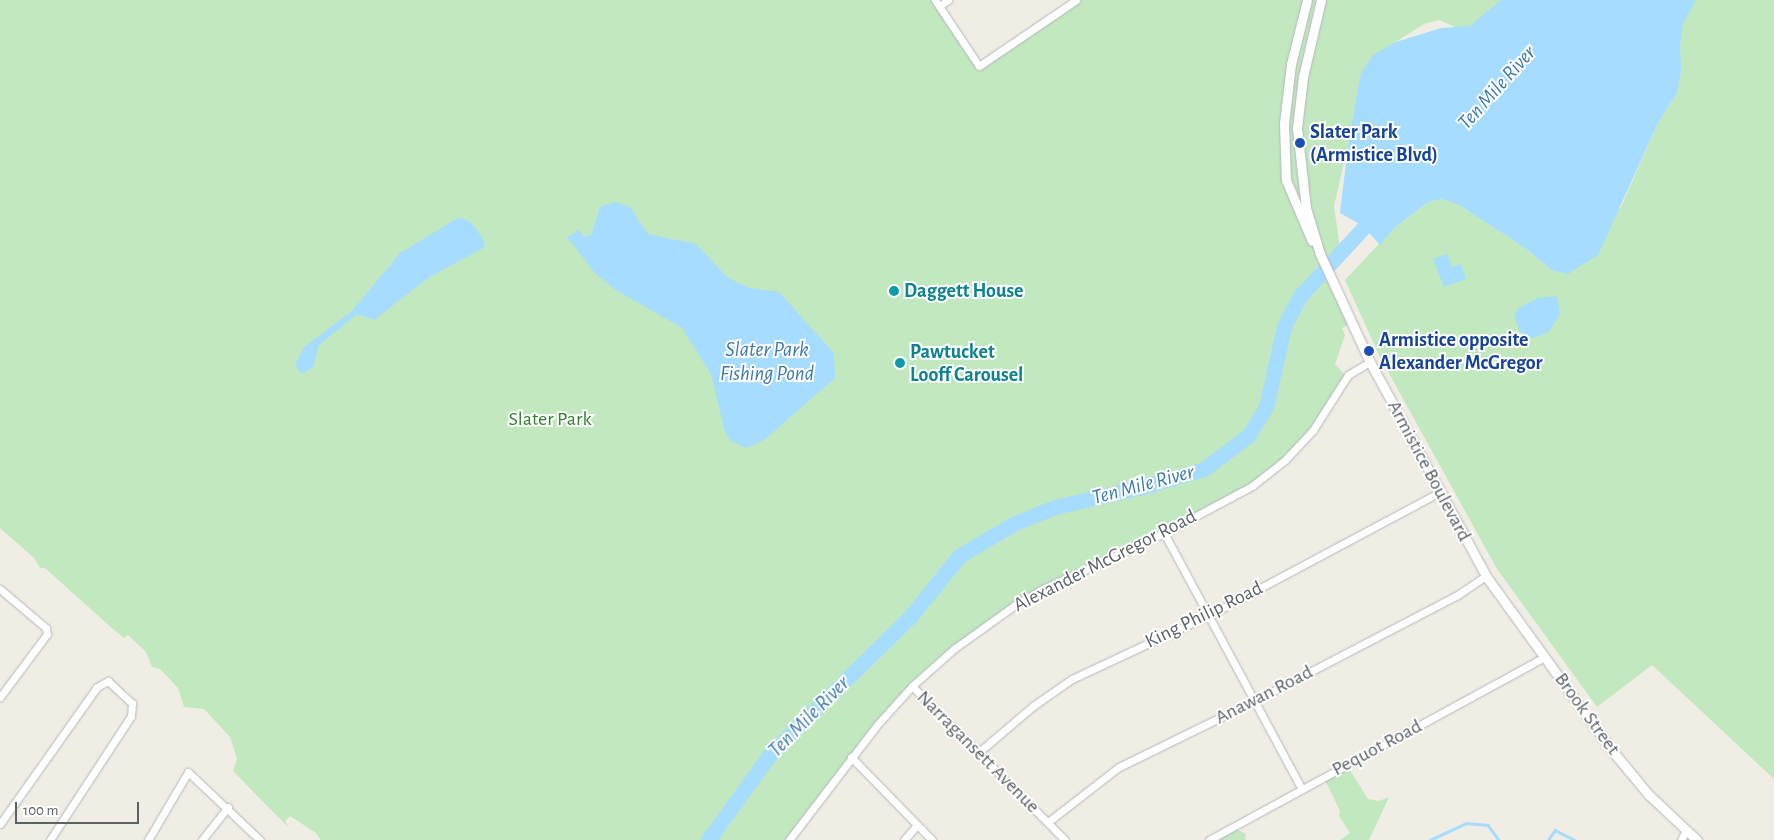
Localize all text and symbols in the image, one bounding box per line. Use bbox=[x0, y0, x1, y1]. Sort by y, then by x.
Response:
water label: Ten Mile River bbox=[1453, 41, 1541, 135]
place label: Slater Park (Armistice Blvd) bbox=[1310, 120, 1438, 167]
marker: Slater Park (Armistice Blvd) bbox=[1294, 137, 1306, 149]
place label: Daggett House bbox=[904, 279, 1023, 303]
marker: Daggett House bbox=[888, 285, 900, 297]
place label: Armistice opposite Alexander McGregor bbox=[1379, 328, 1543, 375]
water label: Slater Park Fishing Pond bbox=[720, 337, 814, 387]
place label: Pawtucket Looff Carousel bbox=[910, 340, 1023, 387]
marker: Armistice opposite Alexander McGregor bbox=[1363, 345, 1375, 357]
marker: Pawtucket Looff Carousel bbox=[894, 357, 906, 369]
street label: Armistice Boulevard bbox=[1382, 396, 1476, 546]
park label: Slater Park bbox=[508, 407, 592, 431]
water label: Ten Mile River bbox=[1089, 459, 1197, 511]
street label: Alexander McGregor Road bbox=[1010, 505, 1200, 617]
street label: King Philip Road bbox=[1141, 576, 1267, 654]
street label: Anawan Road bbox=[1211, 660, 1317, 730]
street label: Brook Street bbox=[1549, 668, 1625, 760]
water label: Ten Mile River bbox=[763, 671, 855, 763]
street label: Narragansett Avenue bbox=[912, 686, 1044, 818]
street label: Pequot Road bbox=[1328, 714, 1426, 782]
scale bar bbox=[18, 792, 141, 824]
text: 100 m bbox=[23, 803, 58, 818]

